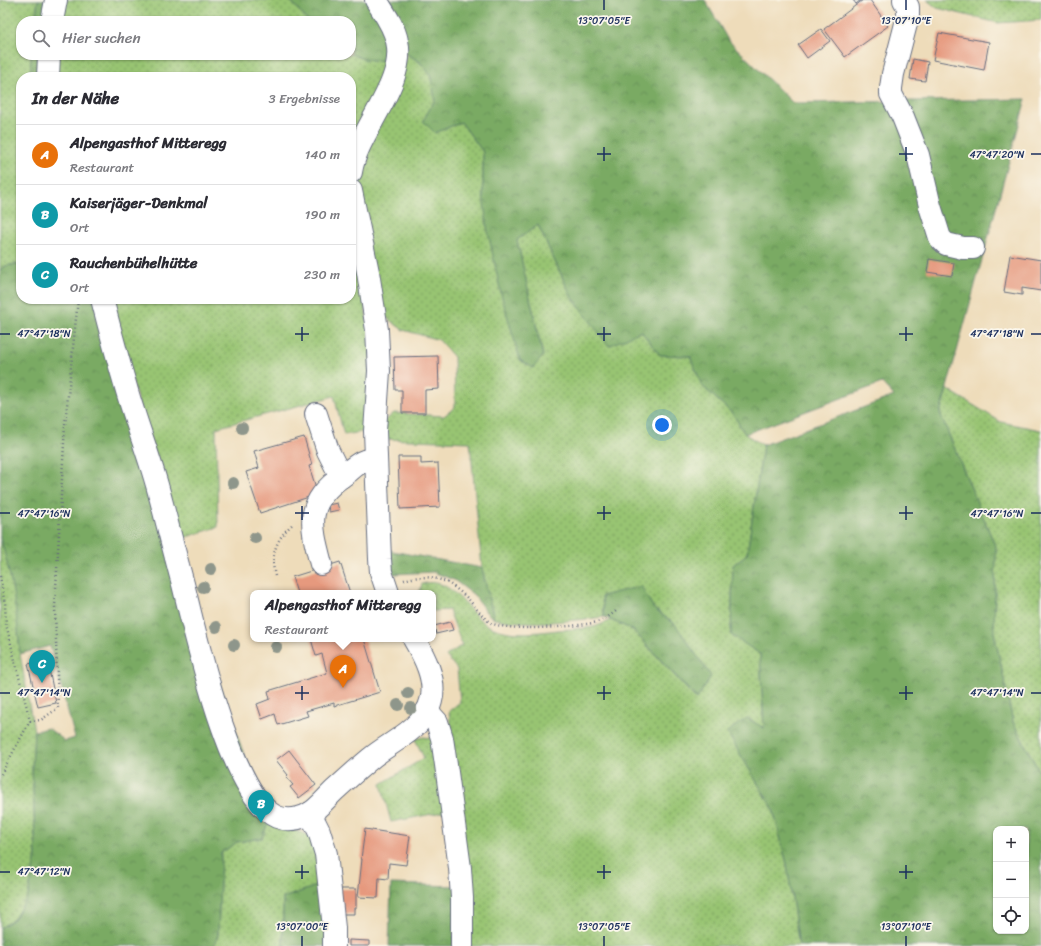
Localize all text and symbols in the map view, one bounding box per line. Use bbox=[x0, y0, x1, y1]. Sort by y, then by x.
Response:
text: 13°07'05"E bbox=[578, 12, 631, 30]
text: 13°07'10"E bbox=[881, 12, 933, 30]
search box bbox=[16, 16, 356, 60]
text: Hier suchen bbox=[62, 25, 141, 51]
icon: search bbox=[30, 27, 52, 49]
text: In der Nähe bbox=[32, 83, 119, 113]
text: 3 Ergebnisse bbox=[269, 87, 340, 110]
text: Alpengasthof Mitteregg bbox=[70, 130, 227, 156]
text: A bbox=[41, 143, 49, 166]
text: 140 m bbox=[305, 143, 340, 166]
text: 47°47'20"N bbox=[969, 146, 1025, 164]
text: Restaurant bbox=[70, 156, 134, 179]
text: Kaiserjäger-Denkmal bbox=[70, 190, 208, 216]
text: B bbox=[41, 203, 49, 226]
text: 190 m bbox=[305, 203, 340, 226]
text: Ort bbox=[70, 216, 89, 239]
text: Rauchenbühelhütte bbox=[70, 250, 198, 276]
text: C bbox=[41, 263, 49, 286]
text: 230 m bbox=[304, 263, 340, 286]
text: Ort bbox=[70, 276, 89, 299]
text: 47°47'18"N bbox=[17, 325, 71, 343]
text: 47°47'18"N bbox=[970, 325, 1024, 343]
your location bbox=[652, 415, 672, 435]
text: 47°47'16"N bbox=[18, 505, 71, 523]
text: 47°47'16"N bbox=[971, 505, 1024, 523]
popup bbox=[250, 590, 436, 642]
text: Alpengasthof Mitteregg bbox=[265, 592, 421, 618]
text: Restaurant bbox=[265, 618, 329, 641]
pin: C bbox=[29, 650, 55, 683]
pin: A bbox=[330, 655, 356, 688]
text: 47°47'14"N bbox=[17, 684, 71, 702]
text: 47°47'14"N bbox=[970, 684, 1024, 702]
pin: B bbox=[248, 790, 274, 823]
map controls bbox=[993, 826, 1029, 934]
button: + bbox=[993, 826, 1029, 862]
button: − bbox=[993, 862, 1029, 898]
text: 47°47'12"N bbox=[17, 863, 71, 881]
button: locate bbox=[993, 898, 1029, 934]
text: 13°07'00"E bbox=[276, 918, 330, 936]
text: 13°07'05"E bbox=[578, 918, 631, 936]
text: 13°07'10"E bbox=[881, 918, 933, 936]

